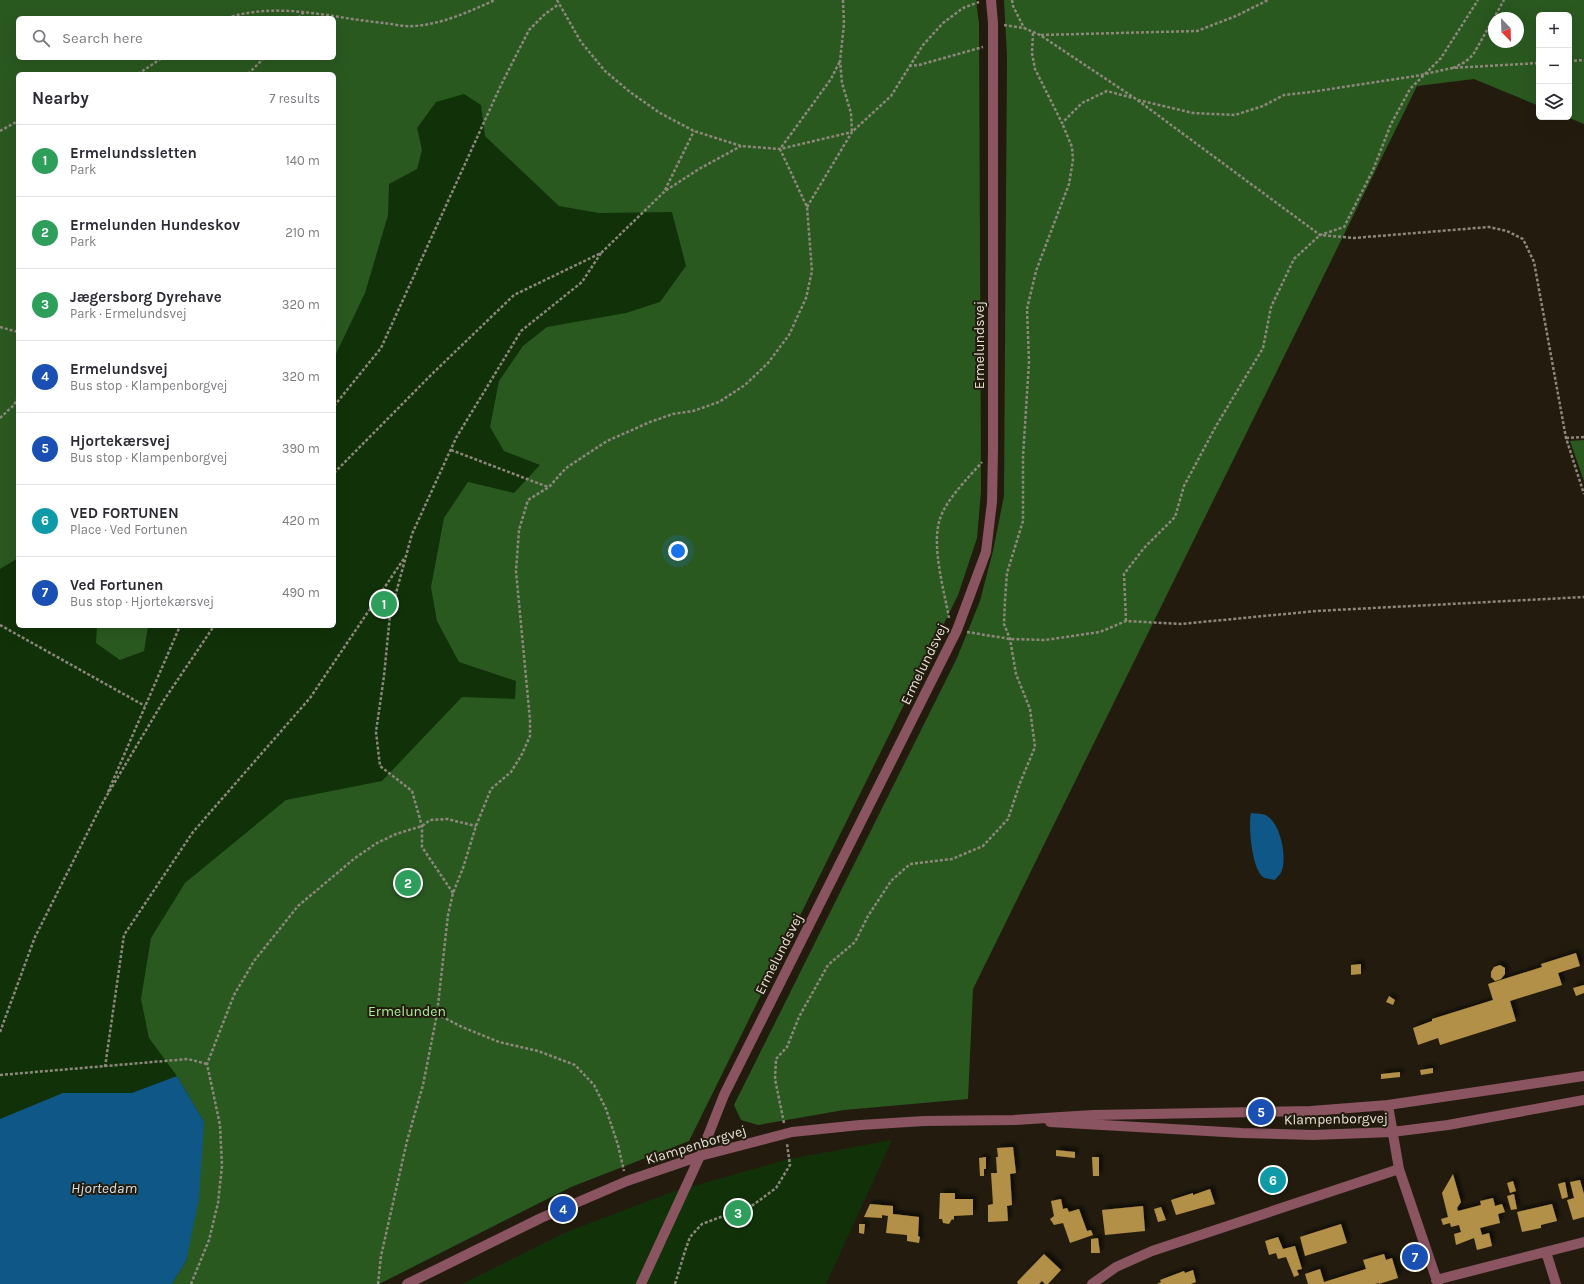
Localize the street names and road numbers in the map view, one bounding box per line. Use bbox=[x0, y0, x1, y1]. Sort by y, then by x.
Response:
street label: Ermelundsvej bbox=[971, 301, 988, 389]
street label: Ermelundsvej bbox=[897, 621, 951, 707]
street label: Ermelundsvej bbox=[751, 911, 807, 997]
street label: Klampenborgvej bbox=[1284, 1110, 1388, 1128]
street label: Klampenborgvej bbox=[644, 1122, 748, 1168]

